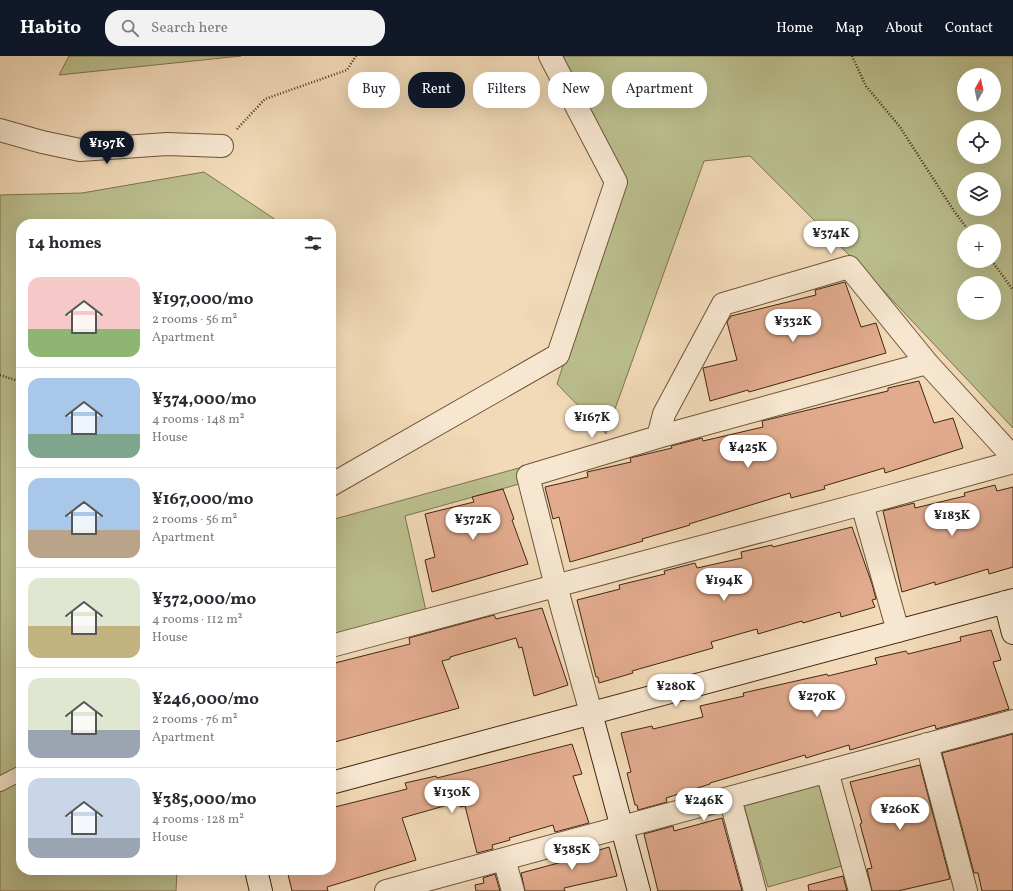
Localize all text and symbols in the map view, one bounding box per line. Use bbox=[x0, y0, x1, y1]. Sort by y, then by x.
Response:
search box bbox=[105, 10, 385, 46]
text: Habito bbox=[20, 15, 81, 41]
icon: search bbox=[119, 17, 141, 39]
text: Search here bbox=[151, 18, 228, 39]
text: Home bbox=[776, 19, 813, 38]
text: Map bbox=[835, 19, 863, 38]
text: About bbox=[885, 19, 923, 38]
text: Contact bbox=[945, 19, 993, 38]
north arrow bbox=[957, 68, 1001, 112]
map controls bbox=[957, 68, 1001, 320]
chip: Buy bbox=[348, 72, 400, 108]
chip: Rent bbox=[408, 72, 465, 108]
chip: Filters bbox=[473, 72, 540, 108]
chip: New bbox=[548, 72, 604, 108]
chip: Apartment bbox=[612, 72, 707, 108]
button: locate bbox=[957, 120, 1001, 164]
pin: ¥197K bbox=[79, 131, 135, 165]
text: ¥197K bbox=[89, 135, 125, 153]
button: layers bbox=[957, 172, 1001, 216]
pin: ¥374K bbox=[803, 221, 859, 255]
button: + bbox=[957, 224, 1001, 268]
text: ¥374K bbox=[812, 225, 850, 243]
text: 14 homes bbox=[28, 232, 102, 255]
icon: filters bbox=[302, 232, 324, 254]
button: − bbox=[957, 276, 1001, 320]
text: ¥197,000/mo bbox=[152, 288, 253, 311]
icon: home bbox=[60, 293, 108, 341]
pin: ¥332K bbox=[765, 309, 821, 343]
text: 2 rooms · 56 m² bbox=[152, 311, 237, 329]
text: ¥332K bbox=[774, 313, 812, 331]
text: Apartment bbox=[152, 329, 215, 347]
text: ¥374,000/mo bbox=[152, 388, 257, 411]
icon: home bbox=[60, 394, 108, 442]
pin: ¥167K bbox=[564, 405, 620, 439]
text: ¥167K bbox=[574, 409, 610, 427]
text: 4 rooms · 148 m² bbox=[152, 411, 245, 429]
text: House bbox=[152, 429, 188, 447]
pin: ¥425K bbox=[720, 435, 776, 469]
text: ¥425K bbox=[729, 439, 767, 457]
text: ¥167,000/mo bbox=[152, 488, 253, 511]
icon: home bbox=[60, 494, 108, 542]
pin: ¥183K bbox=[924, 503, 980, 537]
pin: ¥372K bbox=[445, 507, 501, 541]
text: ¥183K bbox=[934, 507, 970, 525]
text: 2 rooms · 56 m² bbox=[152, 511, 237, 529]
text: ¥372K bbox=[454, 511, 492, 529]
text: Apartment bbox=[152, 529, 215, 547]
pin: ¥194K bbox=[696, 568, 752, 602]
text: ¥194K bbox=[705, 572, 743, 590]
text: ¥372,000/mo bbox=[152, 588, 256, 611]
icon: home bbox=[60, 594, 108, 642]
text: 4 rooms · 112 m² bbox=[152, 611, 242, 629]
text: House bbox=[152, 629, 188, 647]
pin: ¥280K bbox=[648, 674, 704, 708]
text: ¥280K bbox=[656, 678, 696, 696]
pin: ¥270K bbox=[789, 684, 845, 718]
text: ¥246,000/mo bbox=[152, 688, 259, 711]
text: ¥270K bbox=[798, 688, 836, 706]
icon: home bbox=[60, 694, 108, 742]
text: 2 rooms · 76 m² bbox=[152, 711, 237, 729]
text: Apartment bbox=[152, 729, 215, 747]
pin: ¥130K bbox=[424, 780, 480, 814]
text: ¥130K bbox=[433, 784, 471, 802]
text: ¥385,000/mo bbox=[152, 788, 257, 811]
pin: ¥246K bbox=[676, 788, 732, 822]
text: ¥246K bbox=[684, 792, 724, 810]
icon: home bbox=[60, 794, 108, 842]
pin: ¥260K bbox=[872, 797, 928, 831]
text: ¥260K bbox=[880, 801, 920, 819]
text: 4 rooms · 128 m² bbox=[152, 811, 244, 829]
text: House bbox=[152, 829, 188, 847]
pin: ¥385K bbox=[544, 837, 600, 871]
text: ¥385K bbox=[553, 841, 591, 859]

